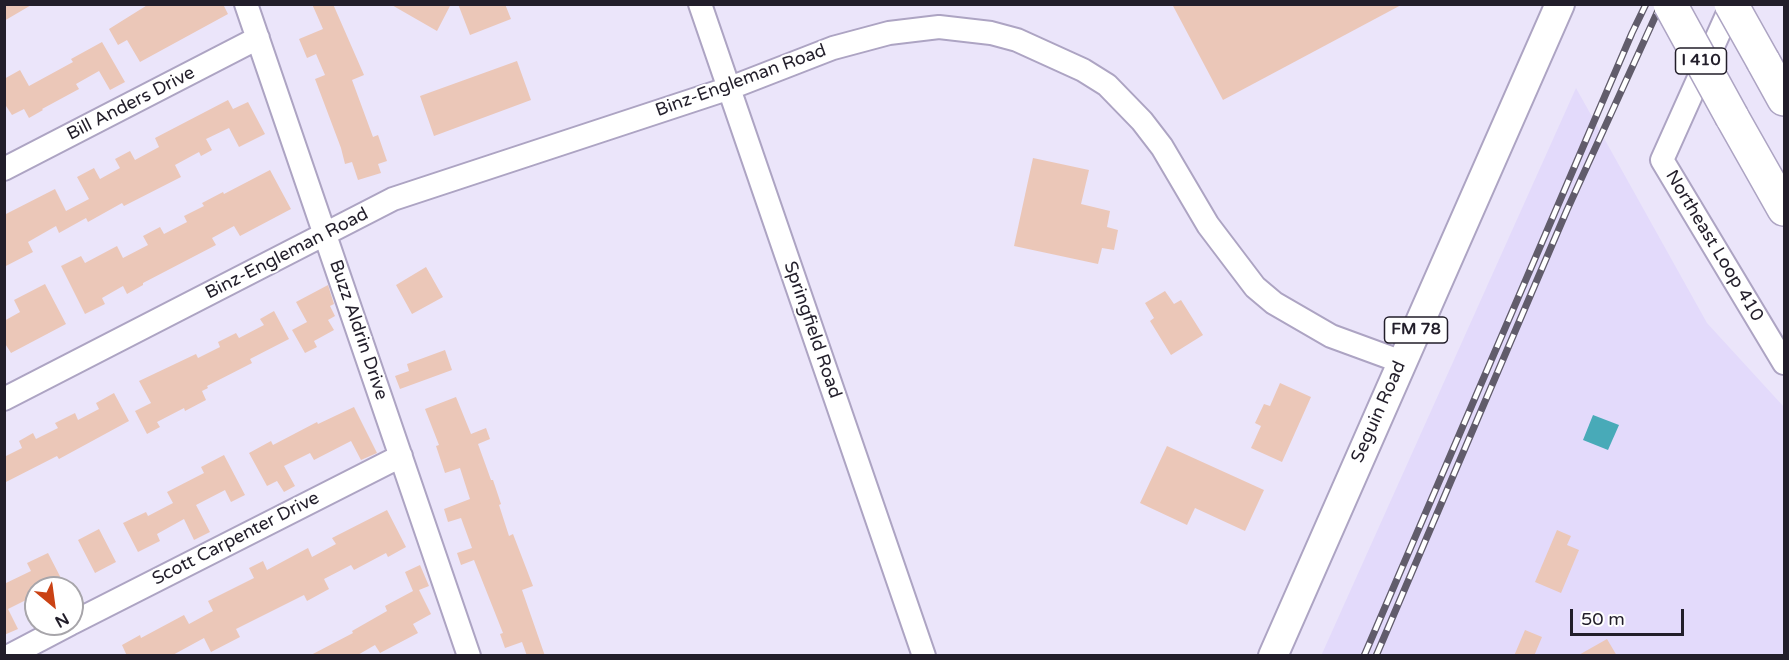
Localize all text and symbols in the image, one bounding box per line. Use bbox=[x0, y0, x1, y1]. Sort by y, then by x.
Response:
street label: Binz-Engleman Road bbox=[653, 40, 829, 122]
road number: I 410 bbox=[1676, 48, 1726, 74]
street label: Bill Anders Drive bbox=[63, 62, 199, 146]
street label: Northeast Loop 410 bbox=[1660, 167, 1768, 325]
street label: Binz-Engleman Road bbox=[202, 204, 372, 304]
street label: Buzz Aldrin Drive bbox=[324, 257, 392, 403]
street label: Springfield Road bbox=[778, 259, 846, 401]
road number: FM 78 bbox=[1384, 317, 1448, 343]
street label: Seguin Road bbox=[1347, 358, 1411, 466]
street label: Scott Carpenter Drive bbox=[149, 487, 323, 591]
north arrow bbox=[24, 576, 84, 636]
scale bar bbox=[1573, 597, 1687, 635]
text: N bbox=[51, 608, 72, 632]
text: 50 m bbox=[1581, 608, 1625, 630]

